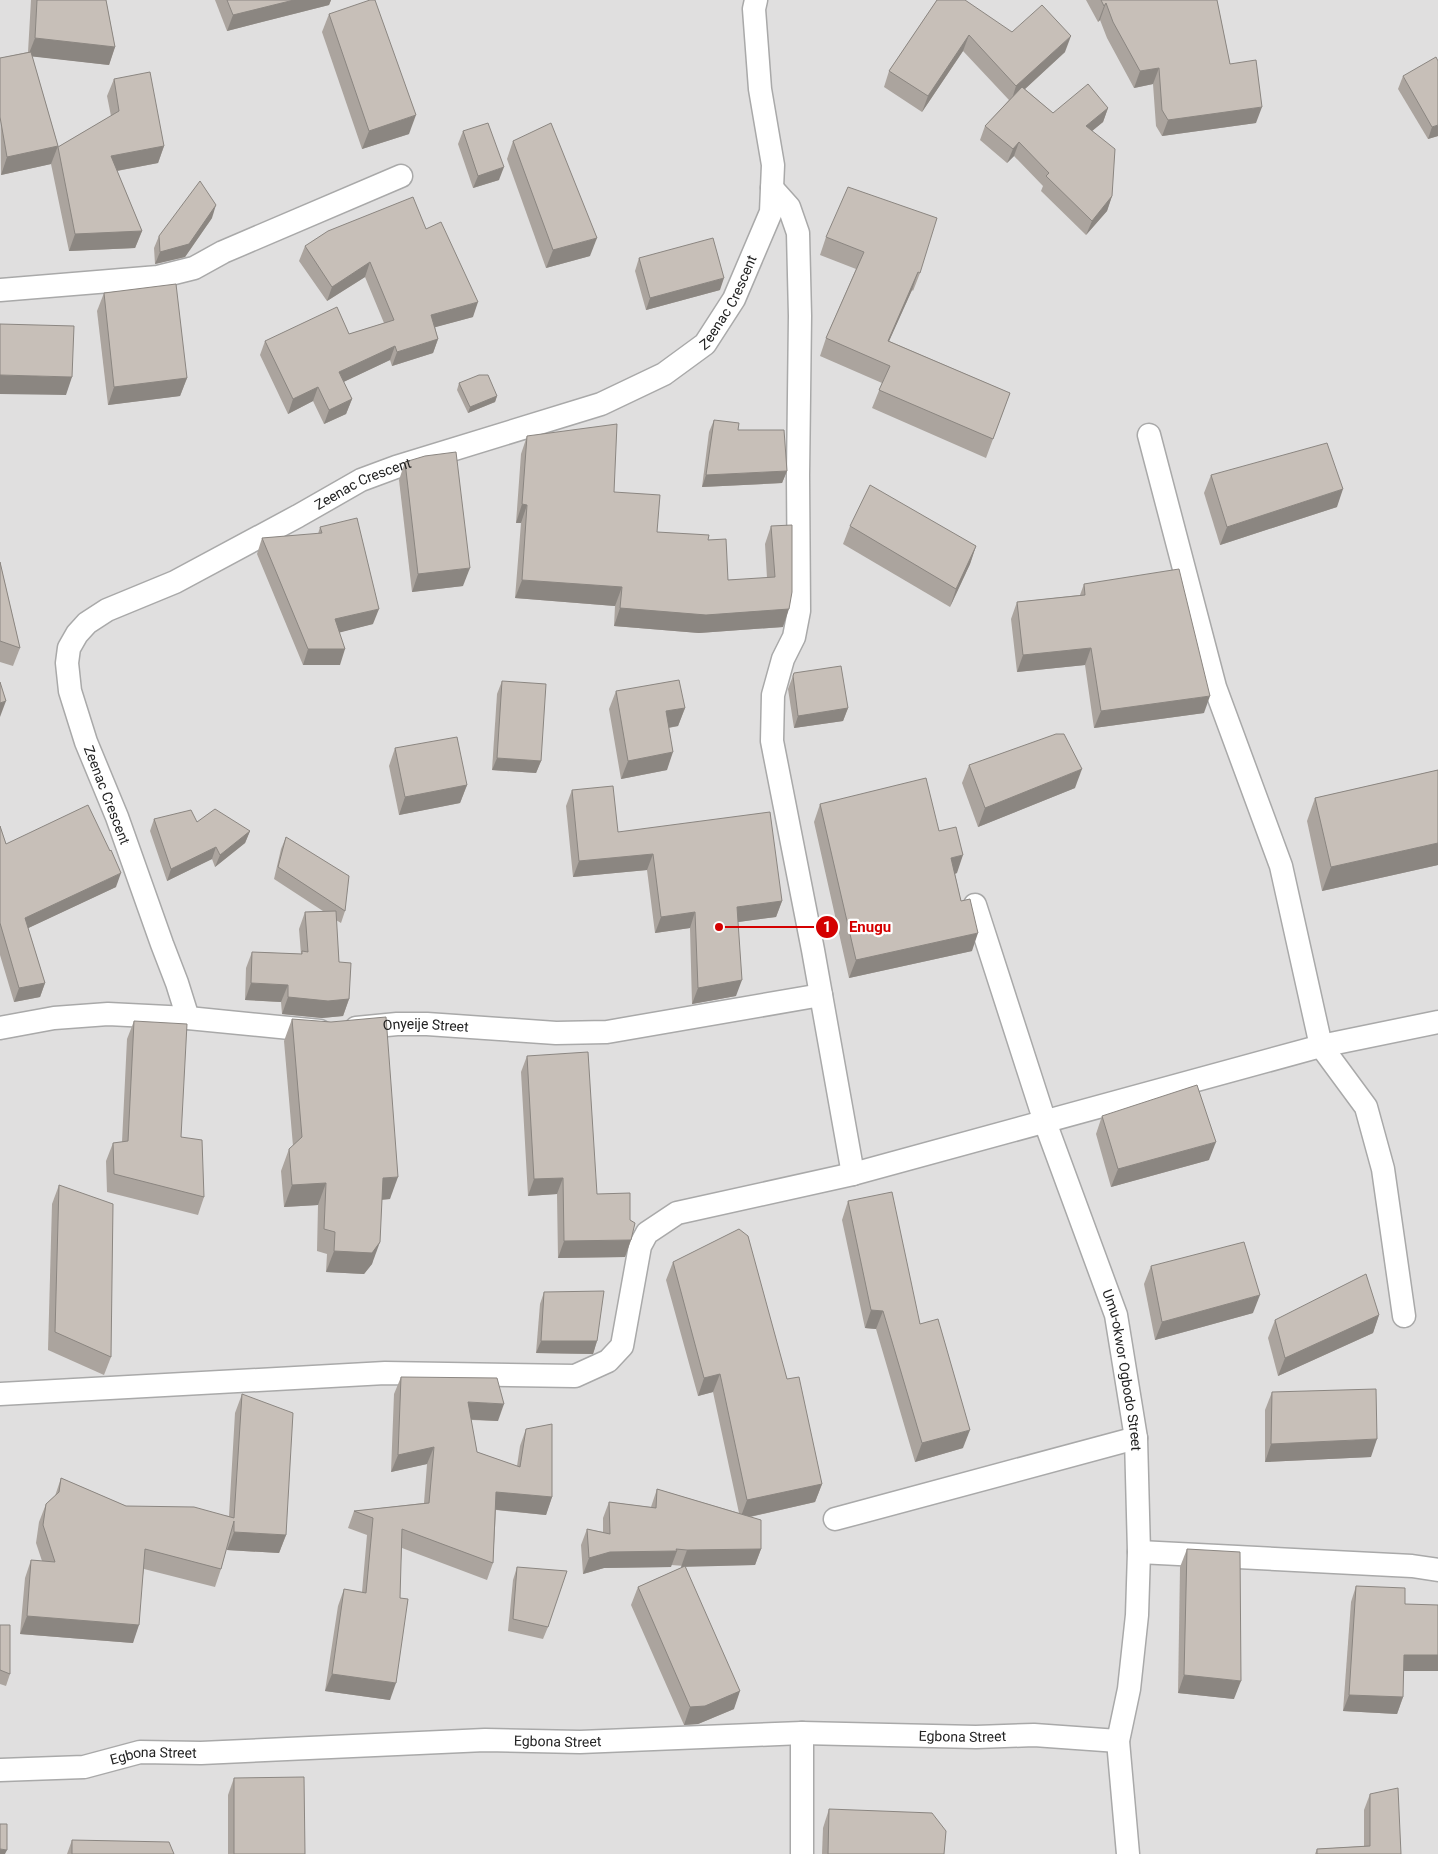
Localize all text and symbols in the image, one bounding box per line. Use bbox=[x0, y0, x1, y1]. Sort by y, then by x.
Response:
street label: Zeenac Crescent bbox=[697, 252, 760, 353]
street label: Zeenac Crescent bbox=[312, 455, 413, 513]
street label: Zeenac Crescent bbox=[81, 743, 133, 847]
callout: Enugu bbox=[814, 912, 901, 942]
text: 1 bbox=[823, 918, 831, 936]
text: Enugu bbox=[849, 918, 891, 936]
street label: Onyeije Street bbox=[382, 1016, 470, 1035]
street label: Umu-okwor Ogbodo Street bbox=[1099, 1287, 1144, 1452]
street label: Egbona Street bbox=[919, 1728, 1007, 1745]
street label: Egbona Street bbox=[514, 1733, 602, 1750]
street label: Egbona Street bbox=[108, 1744, 197, 1768]

